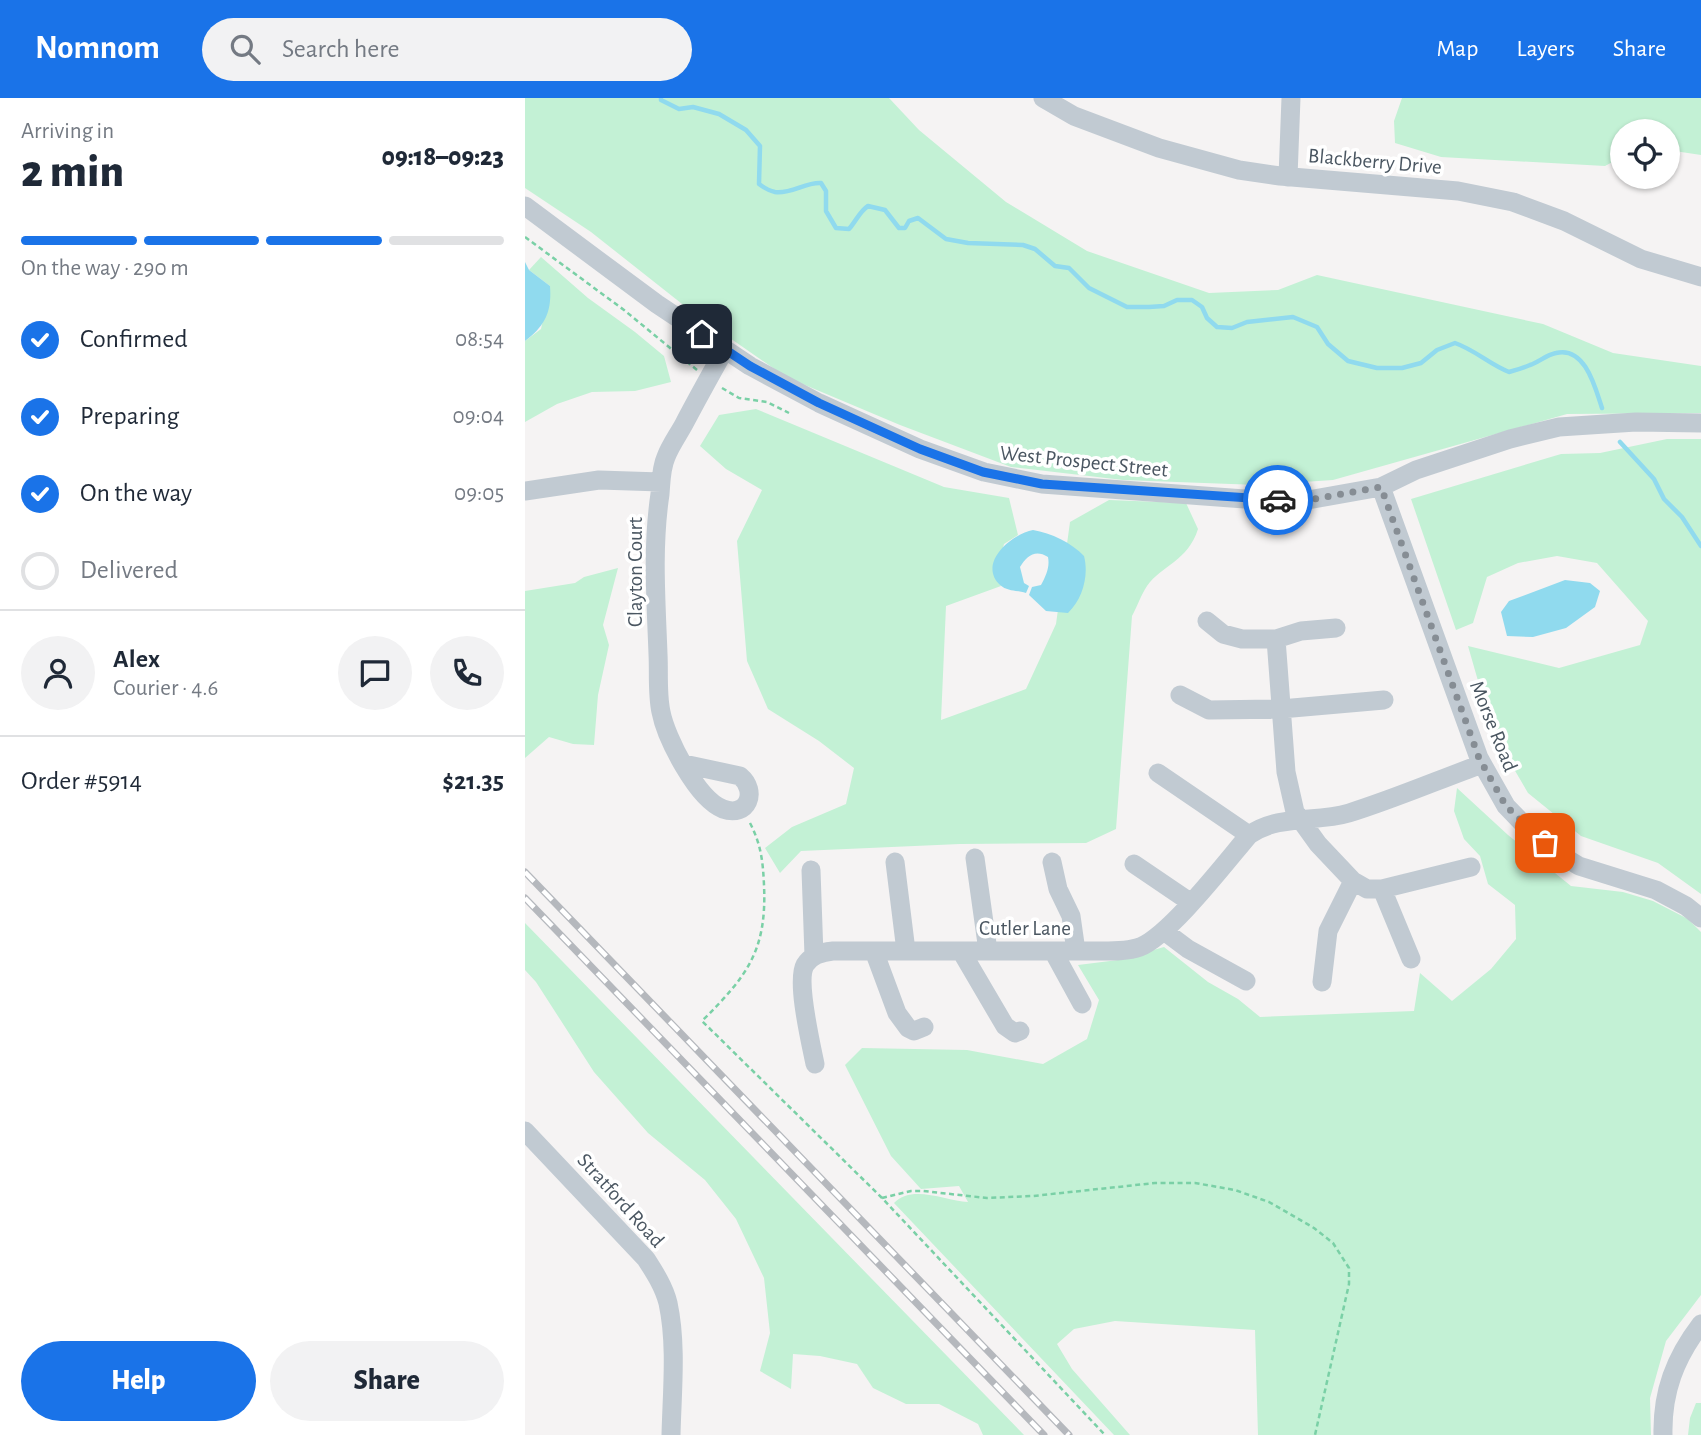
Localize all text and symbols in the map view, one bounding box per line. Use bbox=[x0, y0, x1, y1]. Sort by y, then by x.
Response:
search box bbox=[202, 18, 692, 81]
icon: search bbox=[226, 30, 264, 68]
text: Nomnom bbox=[35, 32, 160, 65]
text: Search here bbox=[282, 36, 400, 62]
text: Map bbox=[1436, 37, 1478, 61]
text: Layers bbox=[1516, 37, 1575, 61]
text: Share bbox=[1613, 37, 1666, 61]
map controls bbox=[1610, 119, 1680, 189]
button: locate bbox=[1610, 119, 1680, 189]
text: Arriving in bbox=[21, 120, 114, 143]
text: 09:18–09:23 bbox=[381, 144, 504, 170]
street label: Blackberry Drive bbox=[1307, 145, 1443, 178]
text: 2 min bbox=[21, 149, 124, 195]
text: On the way · 290 m bbox=[21, 257, 189, 280]
pin bbox=[672, 304, 732, 364]
icon: home bbox=[683, 315, 721, 353]
icon: check bbox=[21, 321, 59, 359]
text: Confirmed bbox=[80, 326, 188, 352]
text: 08:54 bbox=[455, 328, 504, 351]
icon: check bbox=[21, 398, 59, 436]
text: Preparing bbox=[80, 403, 179, 429]
text: 09:04 bbox=[453, 405, 504, 428]
street label: West Prospect Street bbox=[999, 442, 1169, 481]
courier bbox=[1243, 465, 1313, 535]
icon: check bbox=[21, 475, 59, 513]
text: On the way bbox=[80, 480, 192, 506]
icon: car bbox=[1259, 481, 1297, 519]
text: 09:05 bbox=[454, 482, 504, 505]
street label: Clayton Court bbox=[625, 517, 646, 627]
text: Delivered bbox=[80, 557, 178, 583]
button: person bbox=[21, 636, 95, 710]
button: chat bbox=[338, 636, 412, 710]
button: phone bbox=[430, 636, 504, 710]
text: Alex bbox=[113, 646, 160, 672]
text: Courier · 4.6 bbox=[113, 677, 218, 700]
street label: Morse Road bbox=[1466, 678, 1521, 775]
text: Order #5914 bbox=[21, 768, 142, 794]
text: $21.35 bbox=[442, 768, 504, 794]
pin bbox=[1515, 813, 1575, 873]
icon: bag bbox=[1526, 824, 1564, 862]
street label: Cutler Lane bbox=[979, 918, 1071, 939]
street label: Stratford Road bbox=[573, 1149, 668, 1251]
button: Help bbox=[21, 1341, 256, 1421]
button: Share bbox=[270, 1341, 504, 1421]

